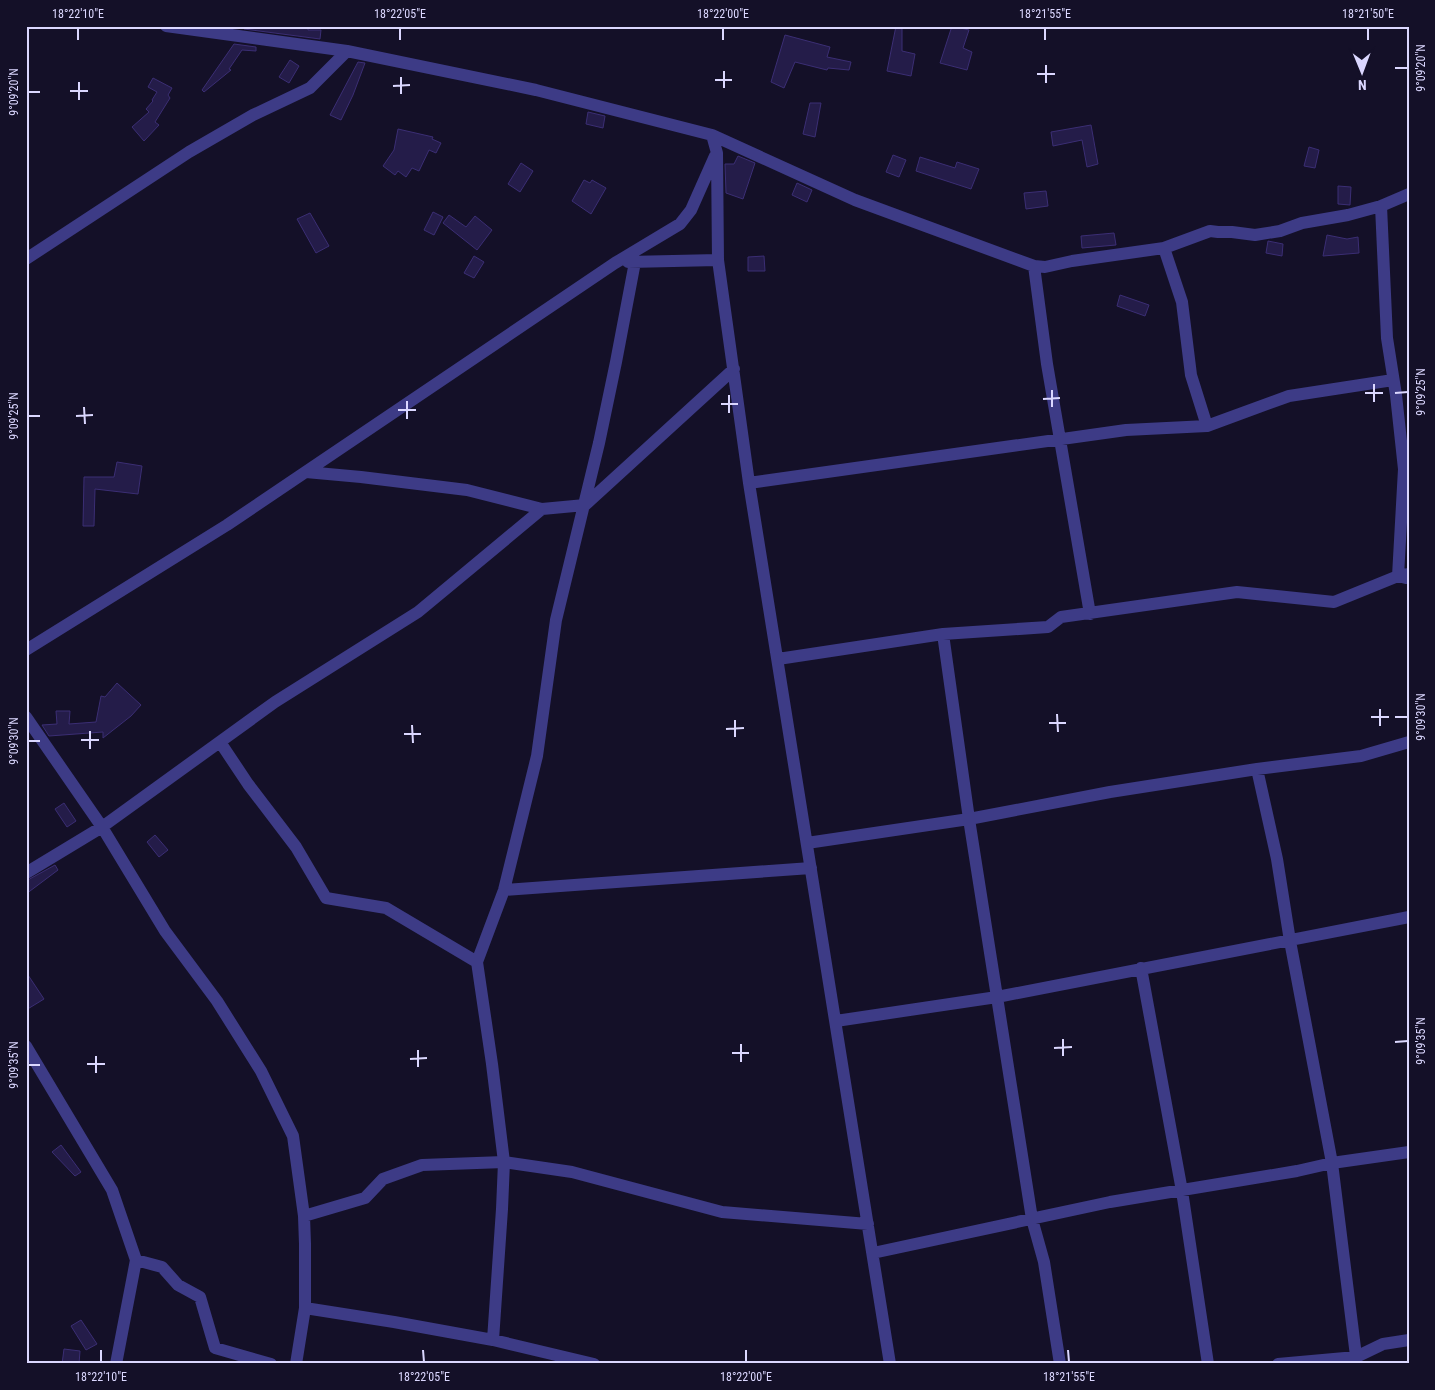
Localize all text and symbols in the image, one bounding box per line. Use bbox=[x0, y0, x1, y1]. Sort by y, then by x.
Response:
text: 18°22'10"E bbox=[52, 7, 104, 21]
text: 18°22'05"E bbox=[374, 7, 426, 21]
text: 18°22'00"E bbox=[697, 7, 749, 21]
text: 18°21'55"E bbox=[1019, 7, 1071, 21]
text: 18°21'50"E bbox=[1342, 7, 1394, 21]
text: 9°09'20"N bbox=[1414, 44, 1428, 92]
north arrow bbox=[1338, 48, 1388, 98]
text: 9°09'20"N bbox=[7, 68, 21, 116]
text: N bbox=[1358, 77, 1367, 93]
text: 9°09'25"N bbox=[1414, 368, 1428, 416]
text: 9°09'25"N bbox=[7, 392, 21, 440]
text: 9°09'30"N bbox=[1414, 693, 1428, 741]
text: 9°09'30"N bbox=[7, 717, 21, 765]
text: 9°09'35"N bbox=[1414, 1017, 1428, 1065]
text: 9°09'35"N bbox=[7, 1041, 21, 1089]
text: 18°22'10"E bbox=[75, 1370, 127, 1384]
text: 18°22'05"E bbox=[398, 1370, 450, 1384]
text: 18°22'00"E bbox=[720, 1370, 772, 1384]
text: 18°21'55"E bbox=[1043, 1370, 1095, 1384]

